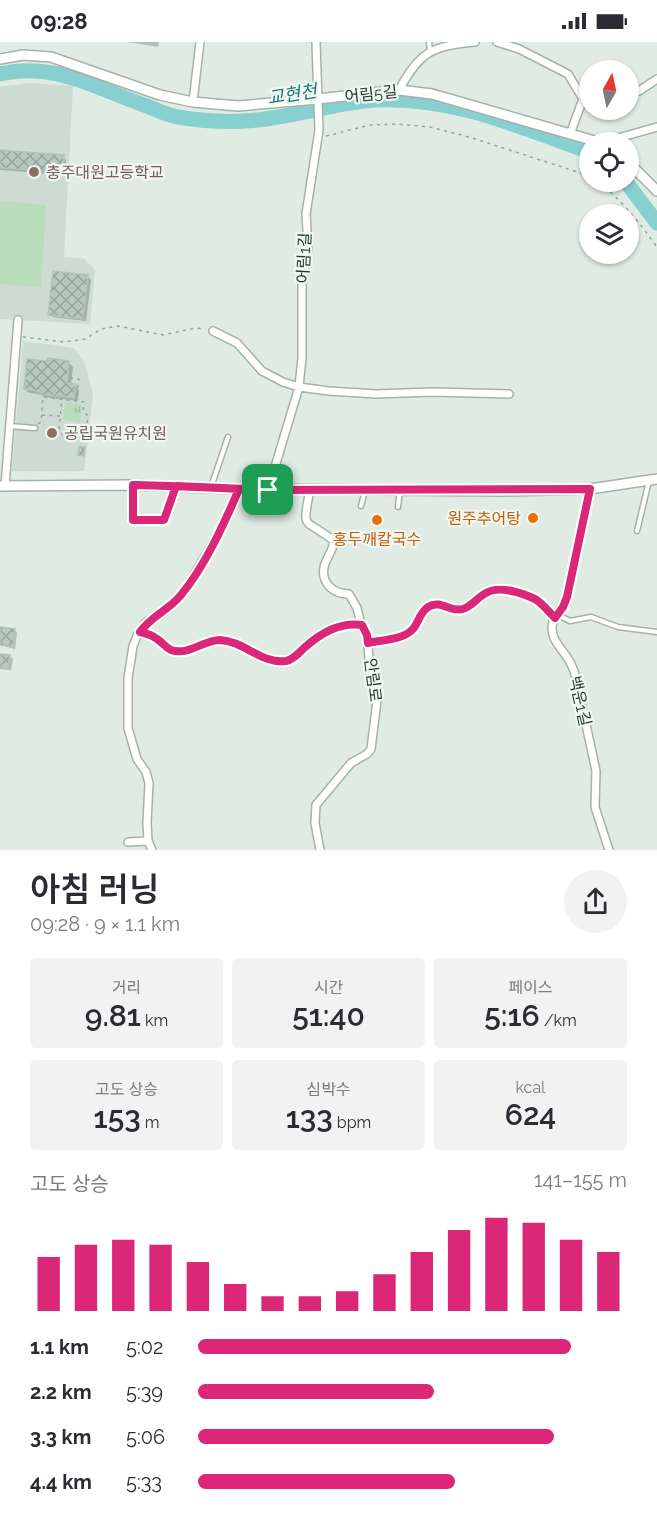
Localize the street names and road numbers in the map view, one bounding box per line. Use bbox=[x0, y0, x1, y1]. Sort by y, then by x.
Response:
street label: 어림5길 bbox=[344, 82, 398, 106]
street label: 어림1길 bbox=[293, 232, 315, 284]
street label: 안림로 bbox=[361, 657, 385, 703]
street label: 백운1길 bbox=[565, 674, 595, 728]

